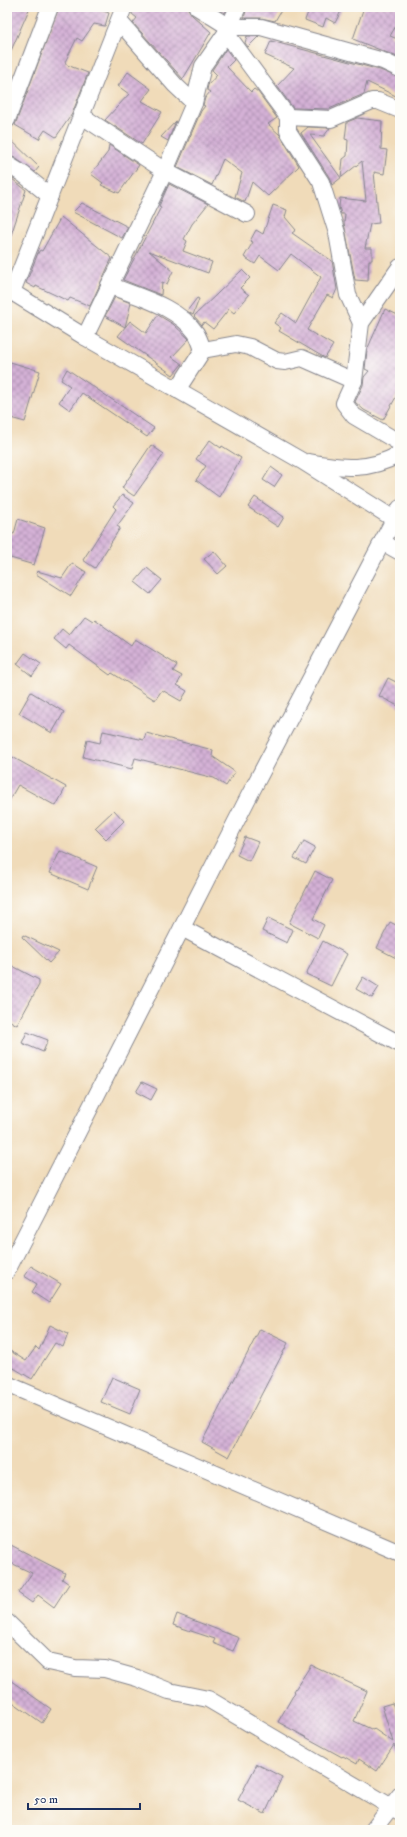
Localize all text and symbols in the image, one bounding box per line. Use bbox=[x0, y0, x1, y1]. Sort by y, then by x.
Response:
scale bar bbox=[28, 1785, 140, 1811]
text: 50 m bbox=[34, 1792, 58, 1807]

